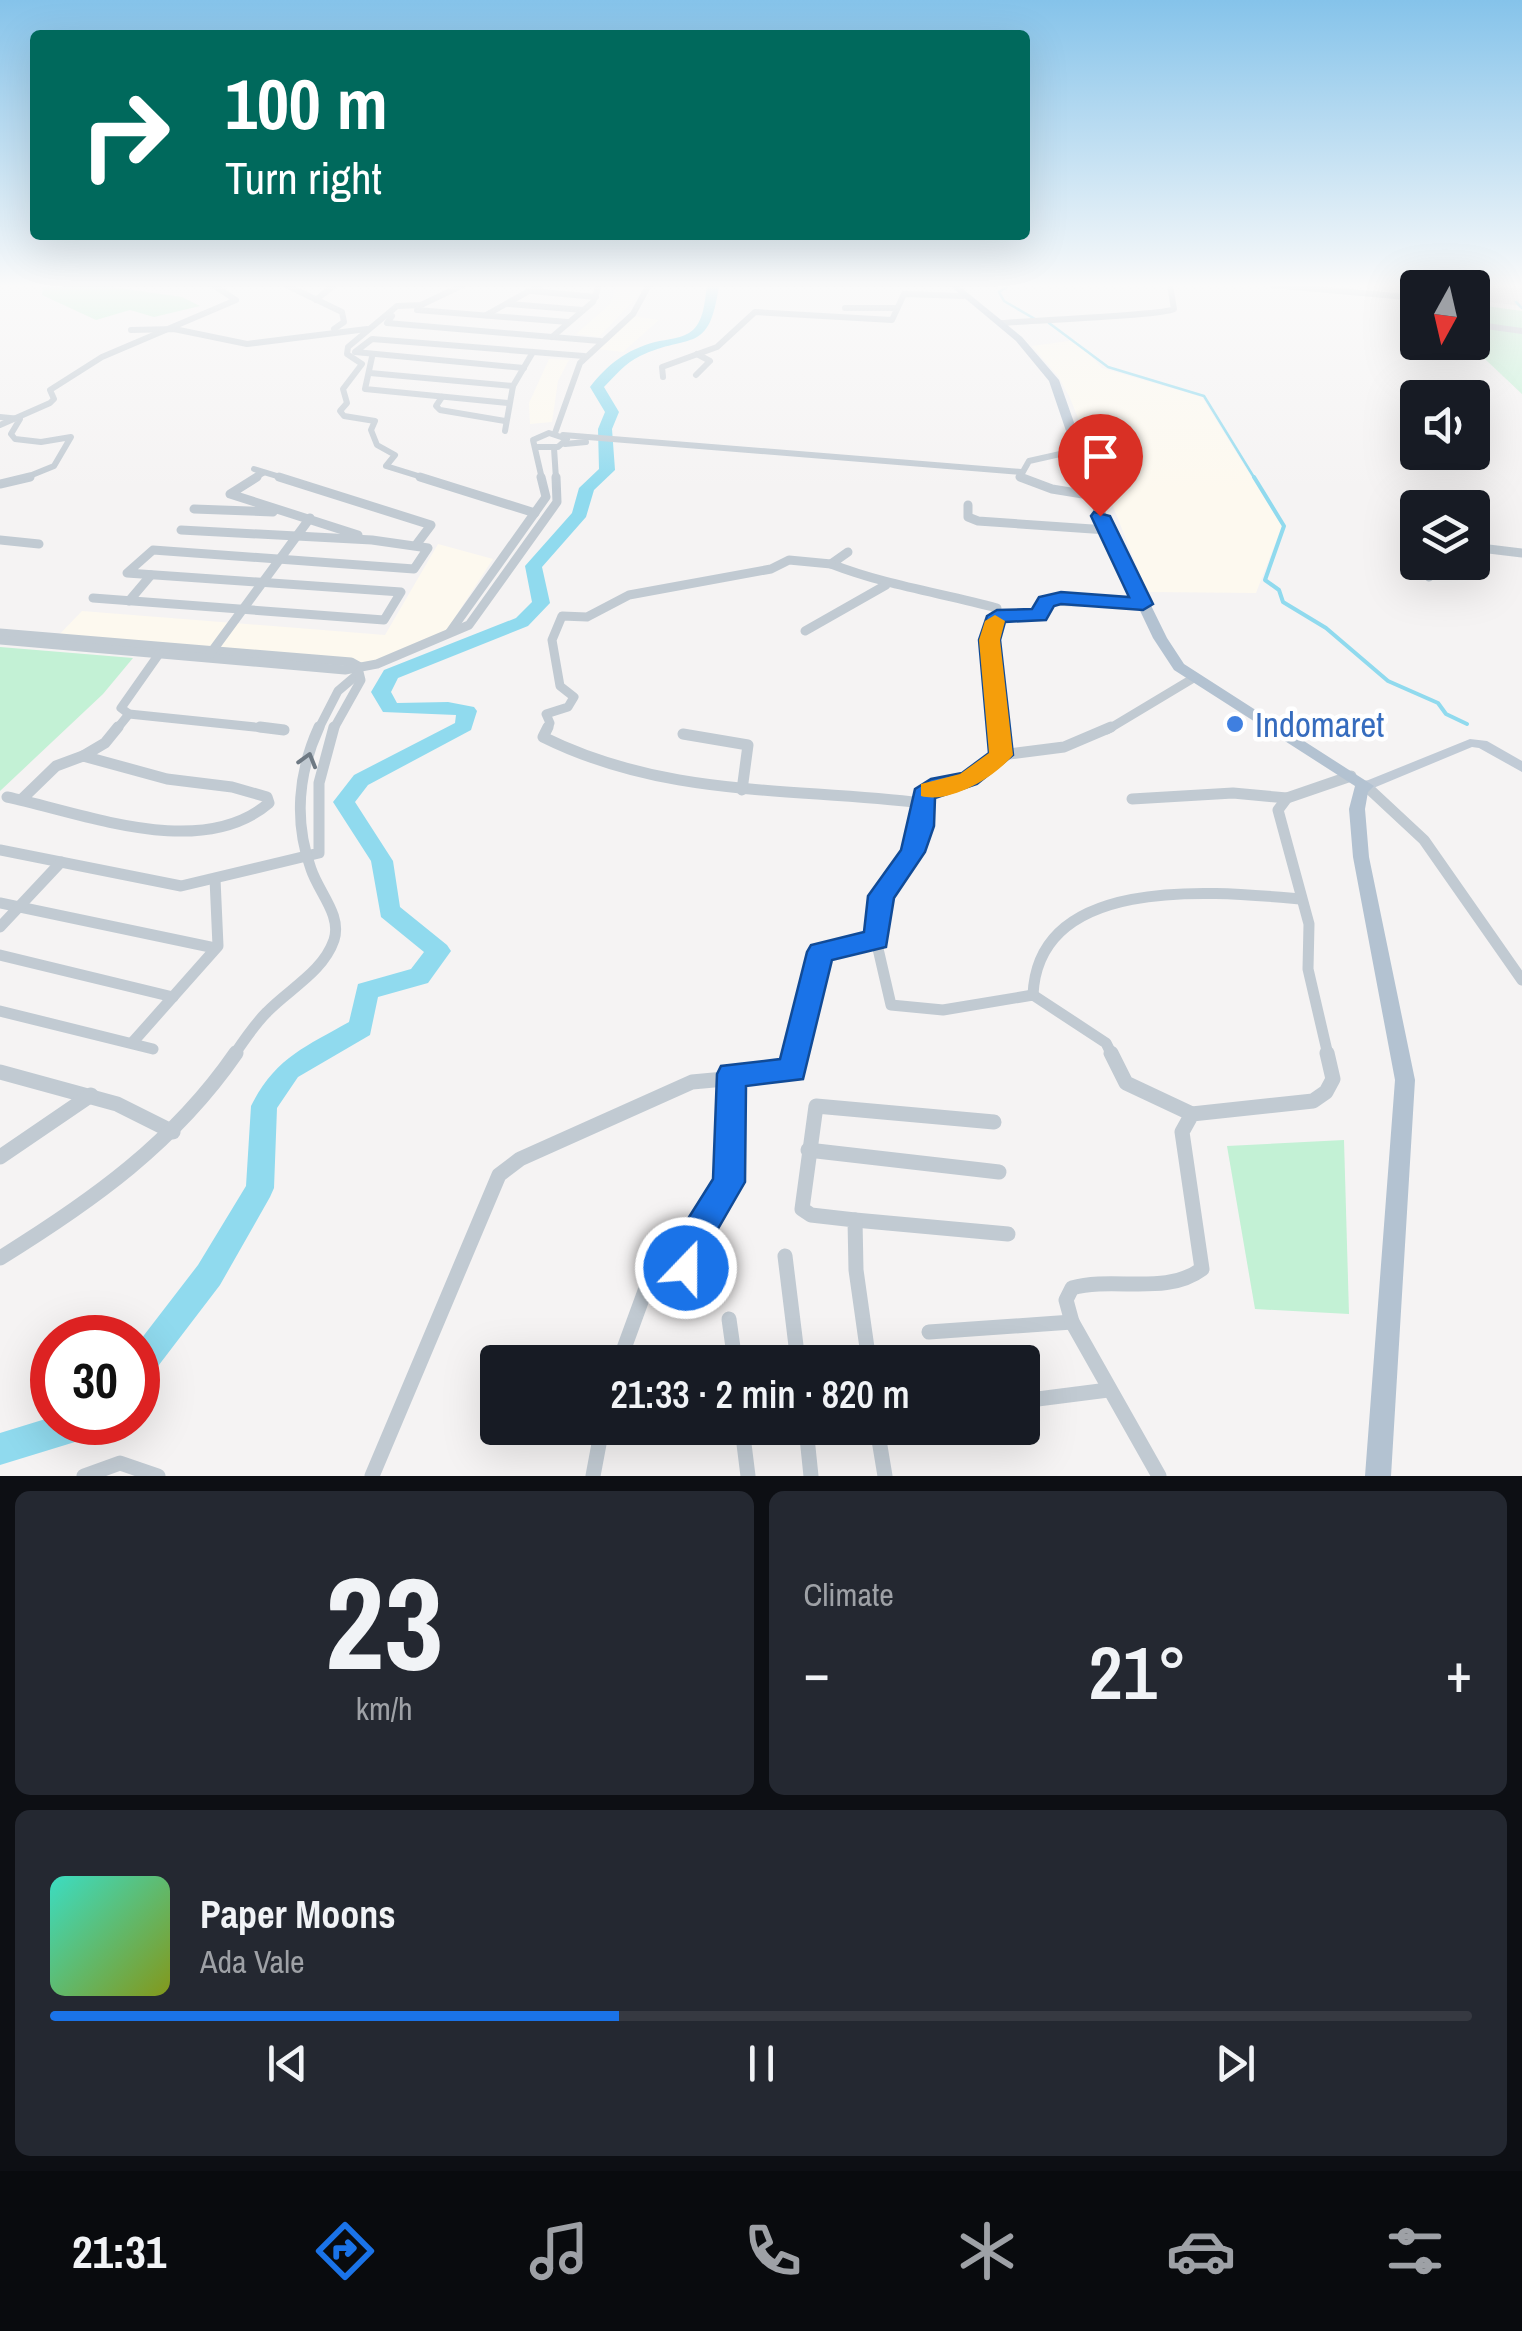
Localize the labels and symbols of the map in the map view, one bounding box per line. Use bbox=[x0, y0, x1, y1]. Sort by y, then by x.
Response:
north arrow bbox=[1400, 270, 1490, 360]
pin bbox=[1058, 414, 1143, 517]
place label: Indomaret bbox=[1255, 701, 1384, 748]
marker: Indomaret bbox=[1224, 713, 1246, 735]
one-way arrow bbox=[296, 752, 317, 769]
position arrow bbox=[634, 1216, 738, 1320]
speed limit sign: 30 bbox=[30, 1315, 160, 1445]

